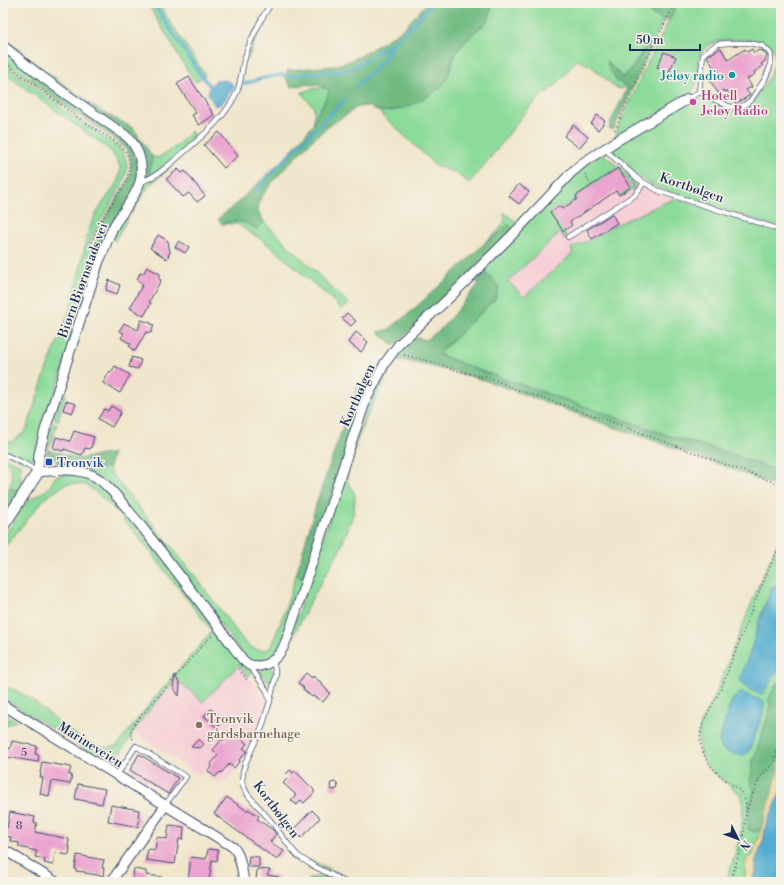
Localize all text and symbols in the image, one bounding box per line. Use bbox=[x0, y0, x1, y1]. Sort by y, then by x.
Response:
scale bar bbox=[630, 26, 700, 52]
text: 50 m bbox=[636, 33, 664, 48]
place label: Jeløy radio bbox=[660, 68, 724, 84]
marker: Jeløy radio bbox=[727, 70, 737, 80]
place label: Hotell Jeløy Radio bbox=[700, 88, 768, 119]
marker: Hotell Jeløy Radio bbox=[688, 97, 698, 107]
street label: Kortbølgen bbox=[657, 169, 726, 206]
street label: Biørn Biørnstads vei bbox=[54, 221, 111, 341]
street label: Kortbølgen bbox=[337, 361, 379, 429]
place label: Tronvik bbox=[57, 455, 105, 471]
marker: Tronvik bbox=[44, 457, 54, 467]
place label: Tronvik gårdsbarnehage bbox=[207, 711, 301, 742]
street label: Marineveien bbox=[55, 718, 126, 771]
marker: Tronvik gårdsbarnehage bbox=[194, 720, 204, 730]
house number: 5 bbox=[21, 746, 27, 760]
street label: Kortbølgen bbox=[250, 778, 303, 841]
house number: 8 bbox=[16, 819, 23, 833]
north arrow bbox=[718, 819, 758, 859]
text: N bbox=[736, 837, 753, 853]

